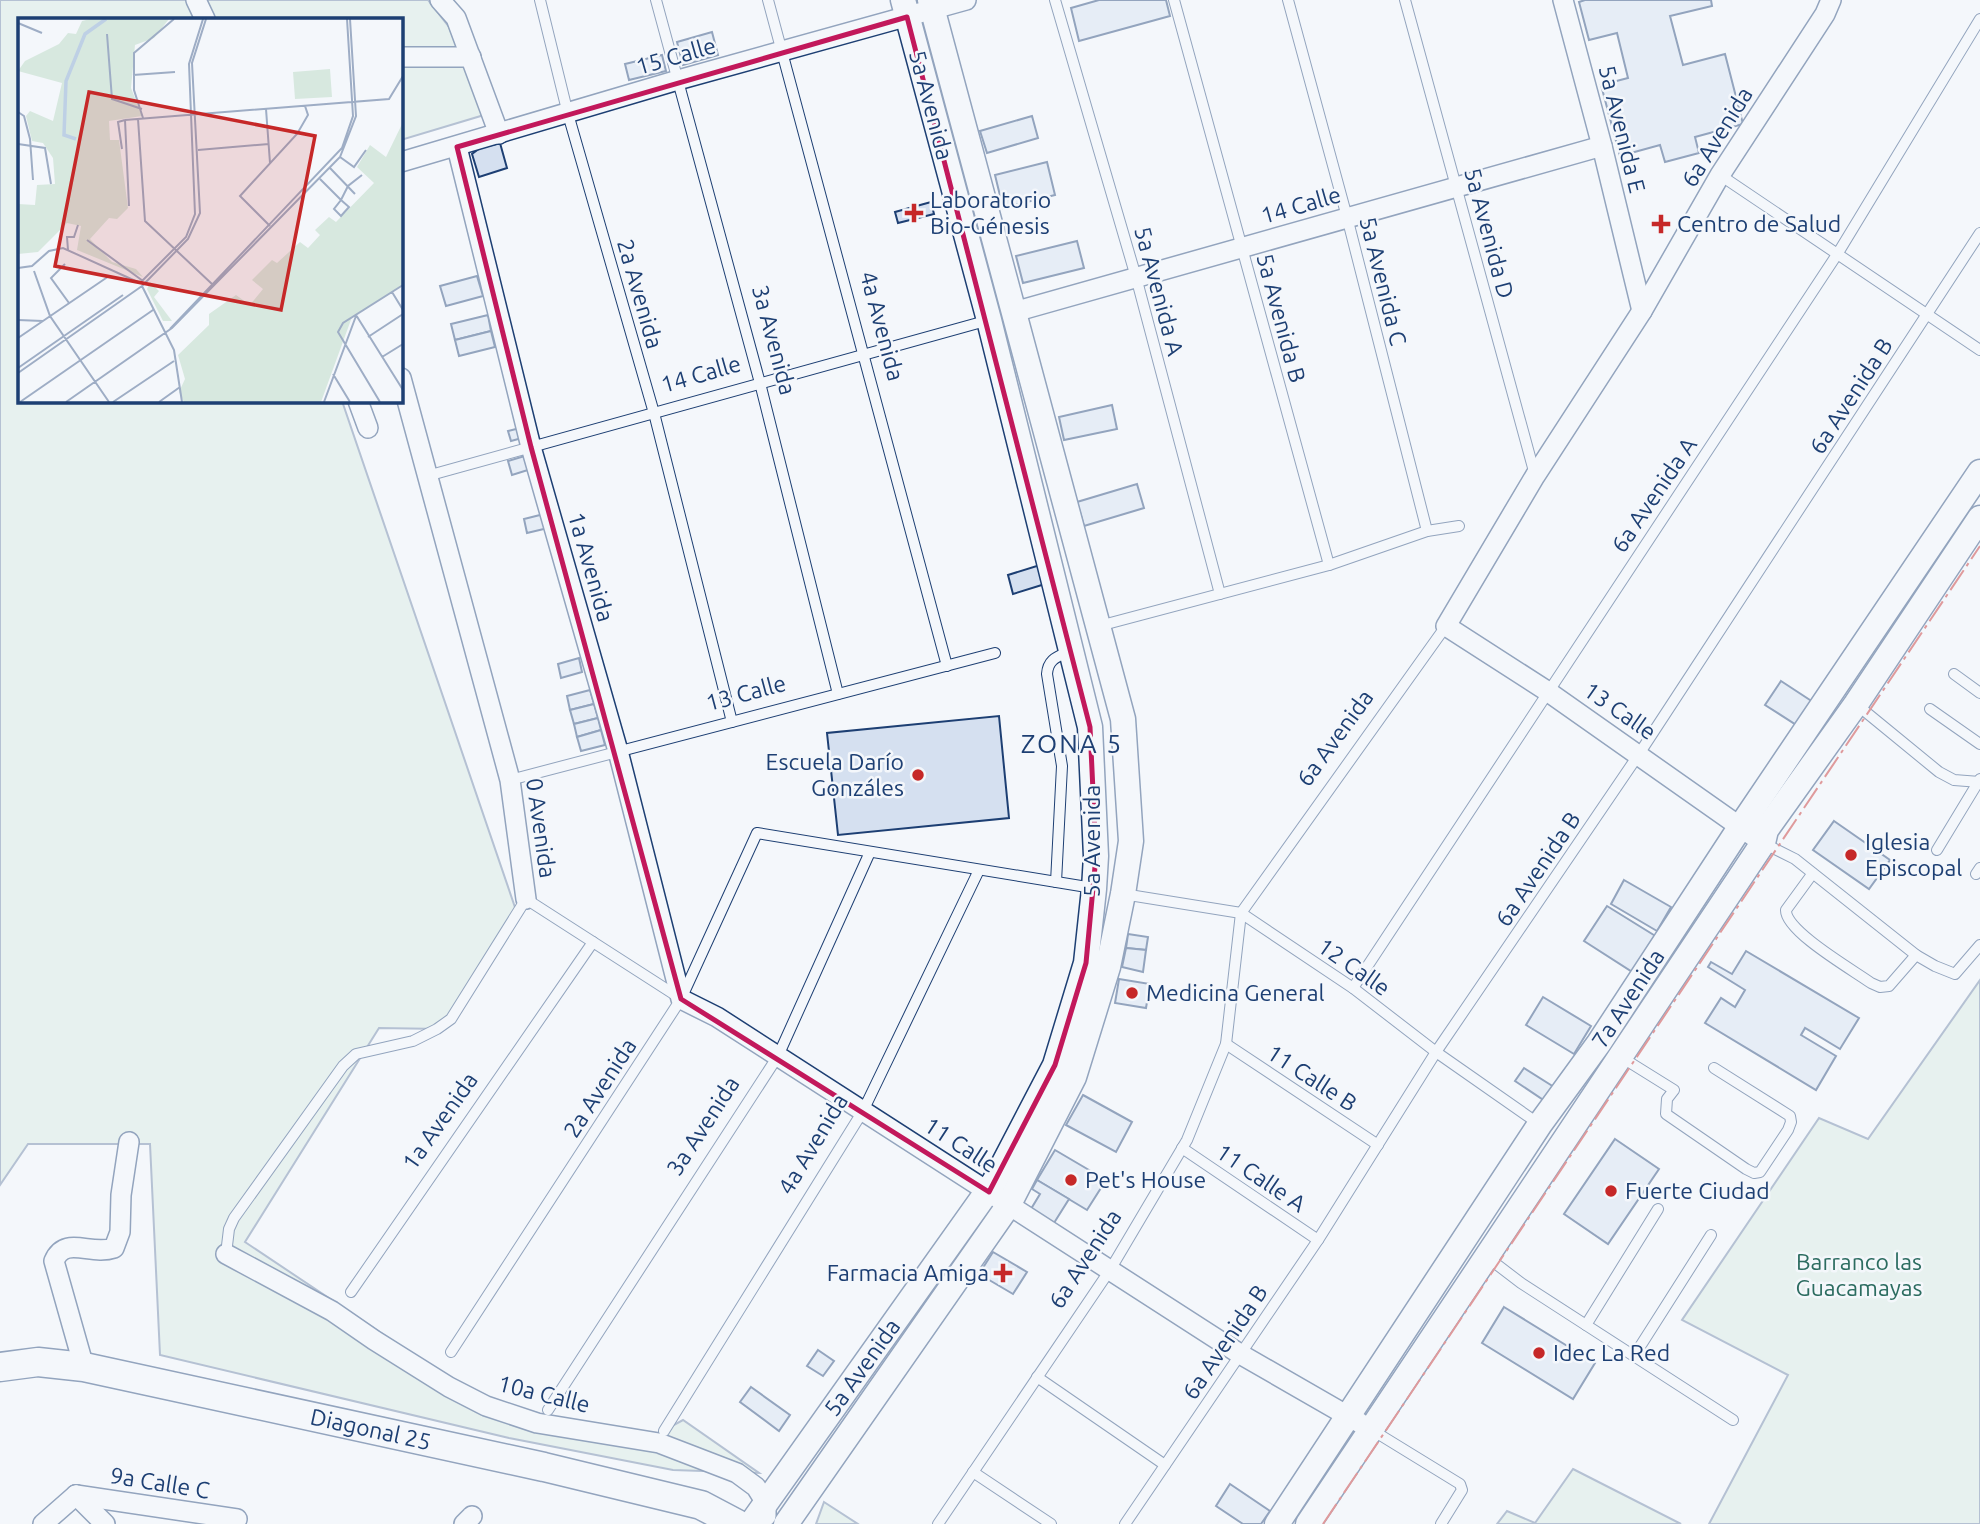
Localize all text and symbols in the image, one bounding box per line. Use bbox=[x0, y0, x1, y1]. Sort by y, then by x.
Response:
inset map bbox=[18, 18, 402, 402]
street label: 15 Calle bbox=[633, 32, 719, 79]
street label: 5a Avenida bbox=[905, 47, 958, 162]
street label: 5a Avenida E bbox=[1595, 62, 1650, 195]
street label: 6a Avenida bbox=[1676, 82, 1757, 191]
street label: 5a Avenida D bbox=[1460, 165, 1519, 301]
street label: 14 Calle bbox=[1258, 181, 1344, 228]
place label: Laboratorio Bio-Génesis bbox=[930, 187, 1051, 238]
marker: Laboratorio Bio-Génesis bbox=[904, 203, 924, 223]
place label: Centro de Salud bbox=[1677, 211, 1841, 236]
street label: 5a Avenida C bbox=[1355, 214, 1412, 348]
marker: Centro de Salud bbox=[1651, 214, 1671, 234]
street label: 5a Avenida A bbox=[1130, 223, 1189, 358]
street label: 2a Avenida bbox=[613, 236, 668, 351]
street label: 5a Avenida B bbox=[1252, 251, 1311, 385]
street label: 4a Avenida bbox=[856, 268, 909, 383]
street label: 3a Avenida bbox=[748, 282, 801, 397]
street label: 6a Avenida B bbox=[1804, 333, 1897, 458]
street label: 14 Calle bbox=[658, 350, 744, 397]
street label: 6a Avenida A bbox=[1606, 433, 1701, 557]
street label: 1a Avenida bbox=[564, 509, 619, 624]
street label: 13 Calle bbox=[703, 670, 789, 715]
street label: 13 Calle bbox=[1580, 677, 1661, 744]
street label: 6a Avenida bbox=[1291, 685, 1378, 791]
district label: ZONA 5 bbox=[1021, 729, 1123, 758]
place label: Escuela Darío Gonzáles bbox=[766, 749, 904, 800]
marker: Escuela Darío Gonzáles bbox=[910, 767, 926, 783]
street label: 0 Avenida bbox=[522, 776, 561, 880]
street label: 5a Avenida bbox=[1079, 785, 1104, 897]
street label: 6a Avenida B bbox=[1490, 807, 1585, 931]
place label: Iglesia Episcopal bbox=[1865, 829, 1962, 880]
marker: Iglesia Episcopal bbox=[1843, 847, 1859, 863]
street label: 12 Calle bbox=[1314, 933, 1395, 1000]
street label: 7a Avenida bbox=[1586, 944, 1669, 1052]
place label: Medicina General bbox=[1146, 980, 1325, 1005]
marker: Medicina General bbox=[1124, 985, 1140, 1001]
street label: 2a Avenida bbox=[558, 1034, 641, 1142]
street label: 11 Calle B bbox=[1263, 1039, 1362, 1116]
street label: 1a Avenida bbox=[397, 1067, 482, 1174]
street label: 3a Avenida bbox=[661, 1072, 744, 1180]
street label: 4a Avenida bbox=[773, 1089, 852, 1198]
street label: 11 Calle bbox=[920, 1112, 1002, 1177]
street label: 11 Calle A bbox=[1212, 1139, 1311, 1217]
place label: Pet's House bbox=[1085, 1167, 1206, 1192]
marker: Pet's House bbox=[1063, 1172, 1079, 1188]
place label: Fuerte Ciudad bbox=[1625, 1178, 1770, 1203]
marker: Fuerte Ciudad bbox=[1603, 1183, 1619, 1199]
street label: 6a Avenida bbox=[1043, 1205, 1126, 1313]
park label: Barranco las Guacamayas bbox=[1795, 1249, 1923, 1300]
place label: Farmacia Amiga bbox=[827, 1260, 989, 1285]
marker: Farmacia Amiga bbox=[995, 1265, 1011, 1281]
street label: 6a Avenida B bbox=[1177, 1280, 1272, 1404]
street label: 5a Avenida bbox=[819, 1314, 905, 1420]
place label: Idec La Red bbox=[1553, 1340, 1670, 1365]
marker: Idec La Red bbox=[1531, 1345, 1547, 1361]
street label: 10a Calle bbox=[496, 1370, 593, 1417]
street label: Diagonal 25 bbox=[308, 1404, 433, 1454]
street label: 9a Calle C bbox=[109, 1462, 211, 1503]

